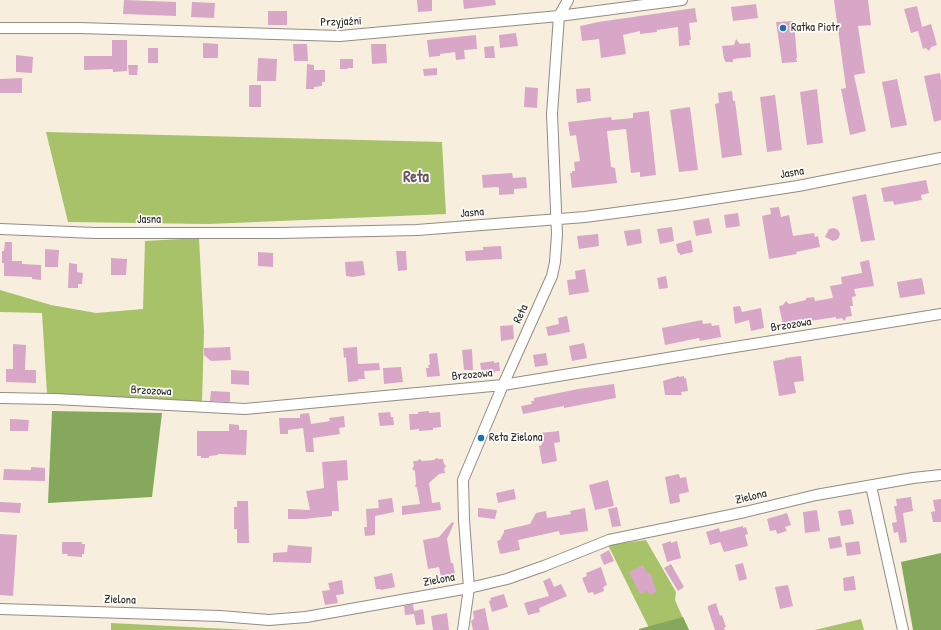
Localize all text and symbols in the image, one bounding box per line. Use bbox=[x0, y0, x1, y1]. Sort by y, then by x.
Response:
street label: Przyjaźni bbox=[320, 14, 362, 30]
place label: Ratka Piotr bbox=[791, 21, 840, 35]
marker: Ratka Piotr bbox=[778, 23, 788, 33]
street label: Jasna bbox=[779, 164, 805, 182]
district label: Reta bbox=[403, 168, 429, 188]
street label: Jasna bbox=[459, 205, 485, 221]
street label: Jasna bbox=[137, 213, 161, 227]
street label: Reta bbox=[511, 302, 531, 326]
street label: Brzozowa bbox=[770, 315, 812, 335]
street label: Brzozowa bbox=[451, 366, 493, 384]
street label: Brzozowa bbox=[130, 383, 172, 399]
place label: Reta Zielona bbox=[489, 431, 543, 445]
marker: Reta Zielona bbox=[476, 433, 486, 443]
street label: Zielona bbox=[734, 486, 768, 508]
street label: Zielona bbox=[422, 570, 456, 590]
street label: Zielona bbox=[104, 592, 136, 608]

